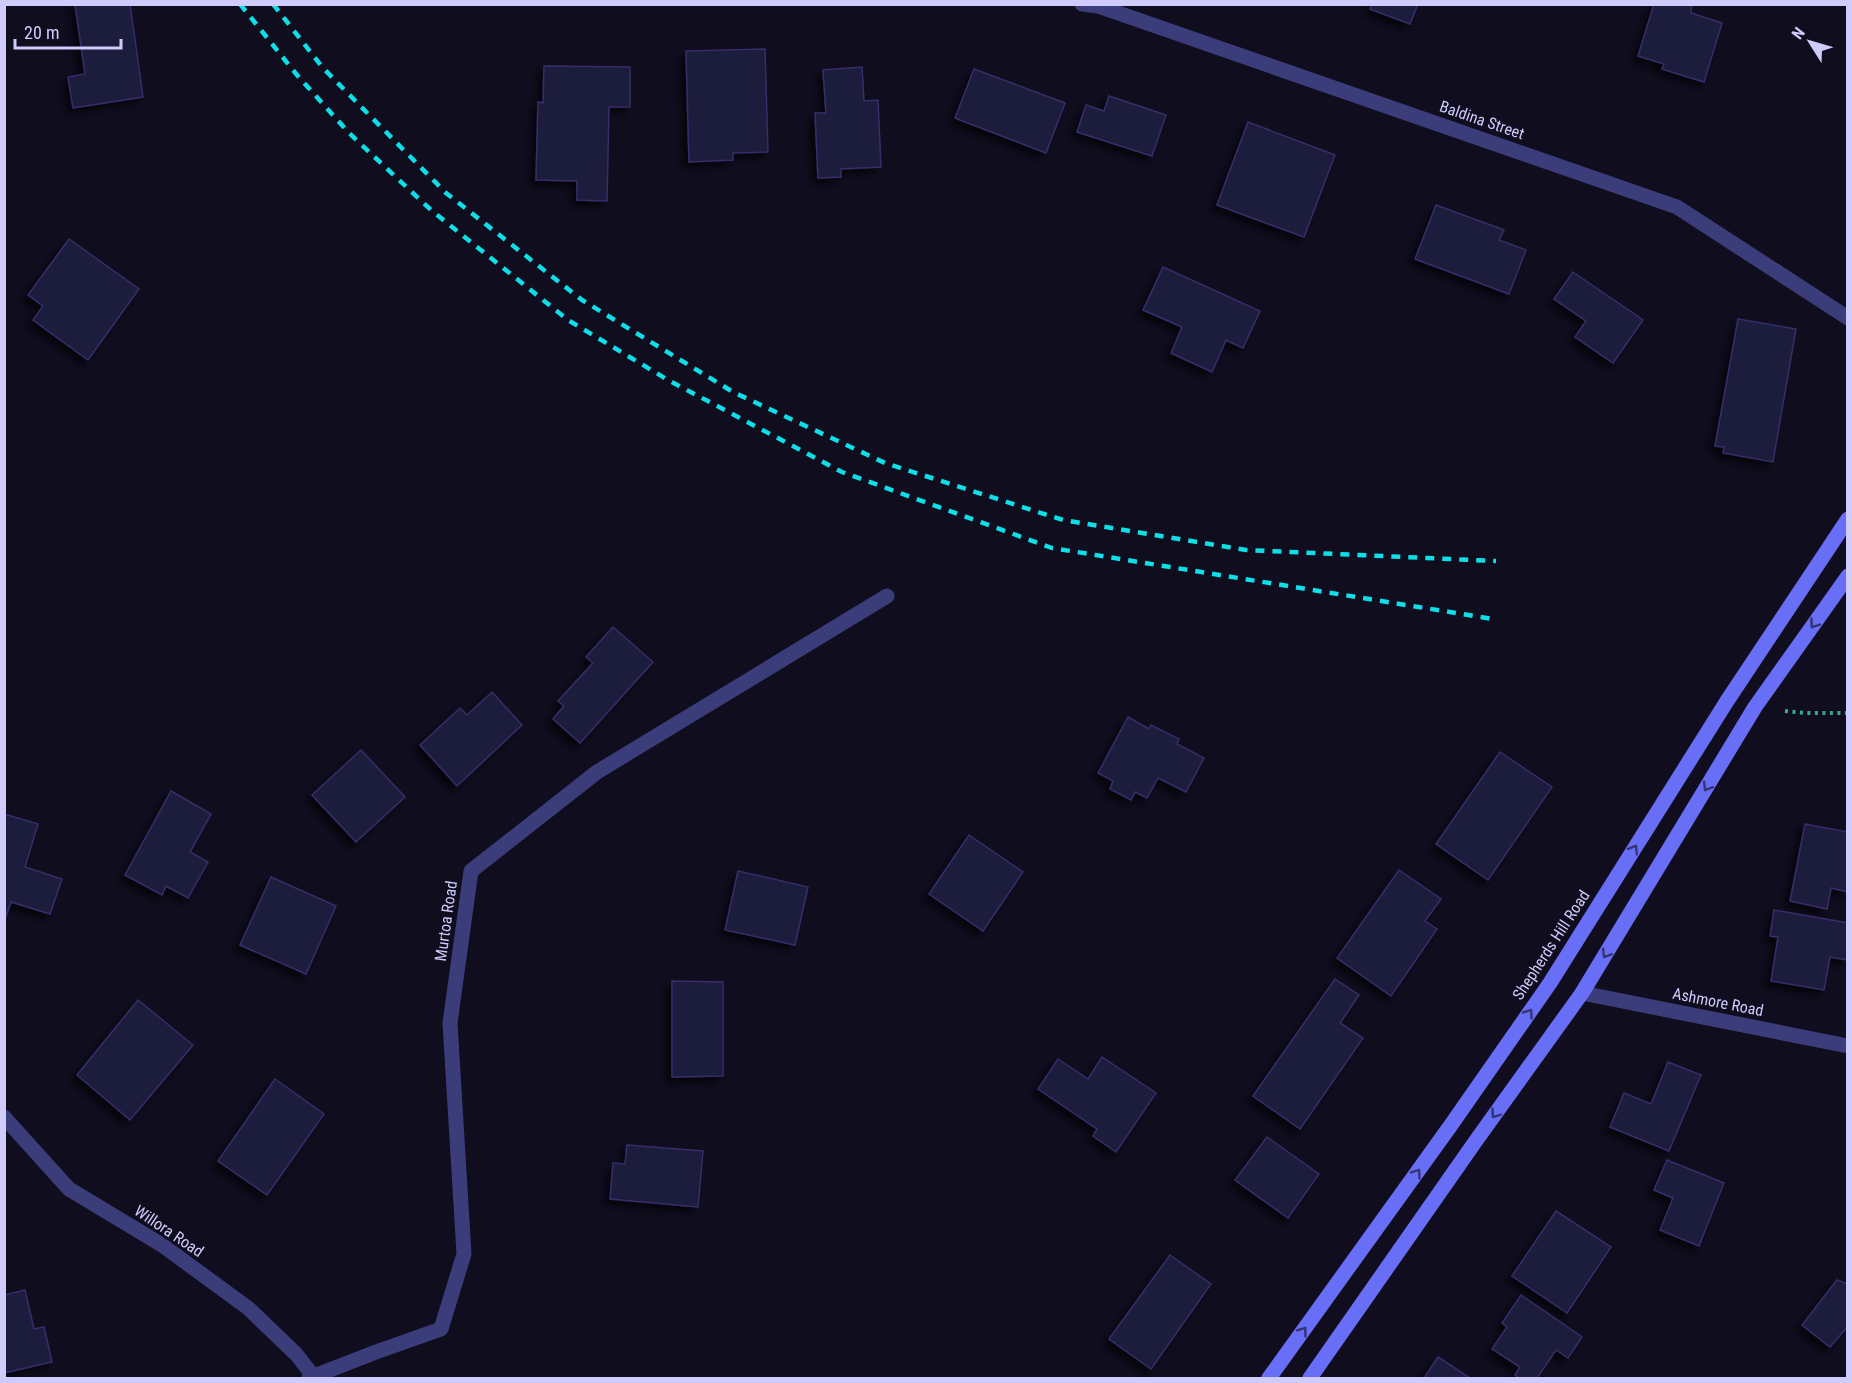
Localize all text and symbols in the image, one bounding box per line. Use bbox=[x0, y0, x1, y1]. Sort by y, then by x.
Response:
scale bar bbox=[15, 12, 122, 50]
north arrow bbox=[1780, 12, 1840, 72]
text: 20 m bbox=[24, 22, 59, 43]
text: N bbox=[1788, 24, 1809, 43]
street label: Baldina Street bbox=[1437, 97, 1527, 143]
one-way arrow bbox=[1810, 617, 1821, 628]
one-way arrow bbox=[1703, 781, 1714, 791]
one-way arrow bbox=[1626, 845, 1638, 855]
street label: Murtoa Road bbox=[431, 879, 461, 963]
street label: Shepherds Hill Road bbox=[1508, 887, 1594, 1003]
one-way arrow bbox=[1602, 948, 1614, 958]
street label: Ashmore Road bbox=[1671, 984, 1765, 1020]
one-way arrow bbox=[1522, 1008, 1533, 1019]
one-way arrow bbox=[1491, 1107, 1502, 1118]
one-way arrow bbox=[1410, 1168, 1421, 1179]
street label: Willora Road bbox=[131, 1201, 207, 1261]
one-way arrow bbox=[1296, 1327, 1307, 1338]

